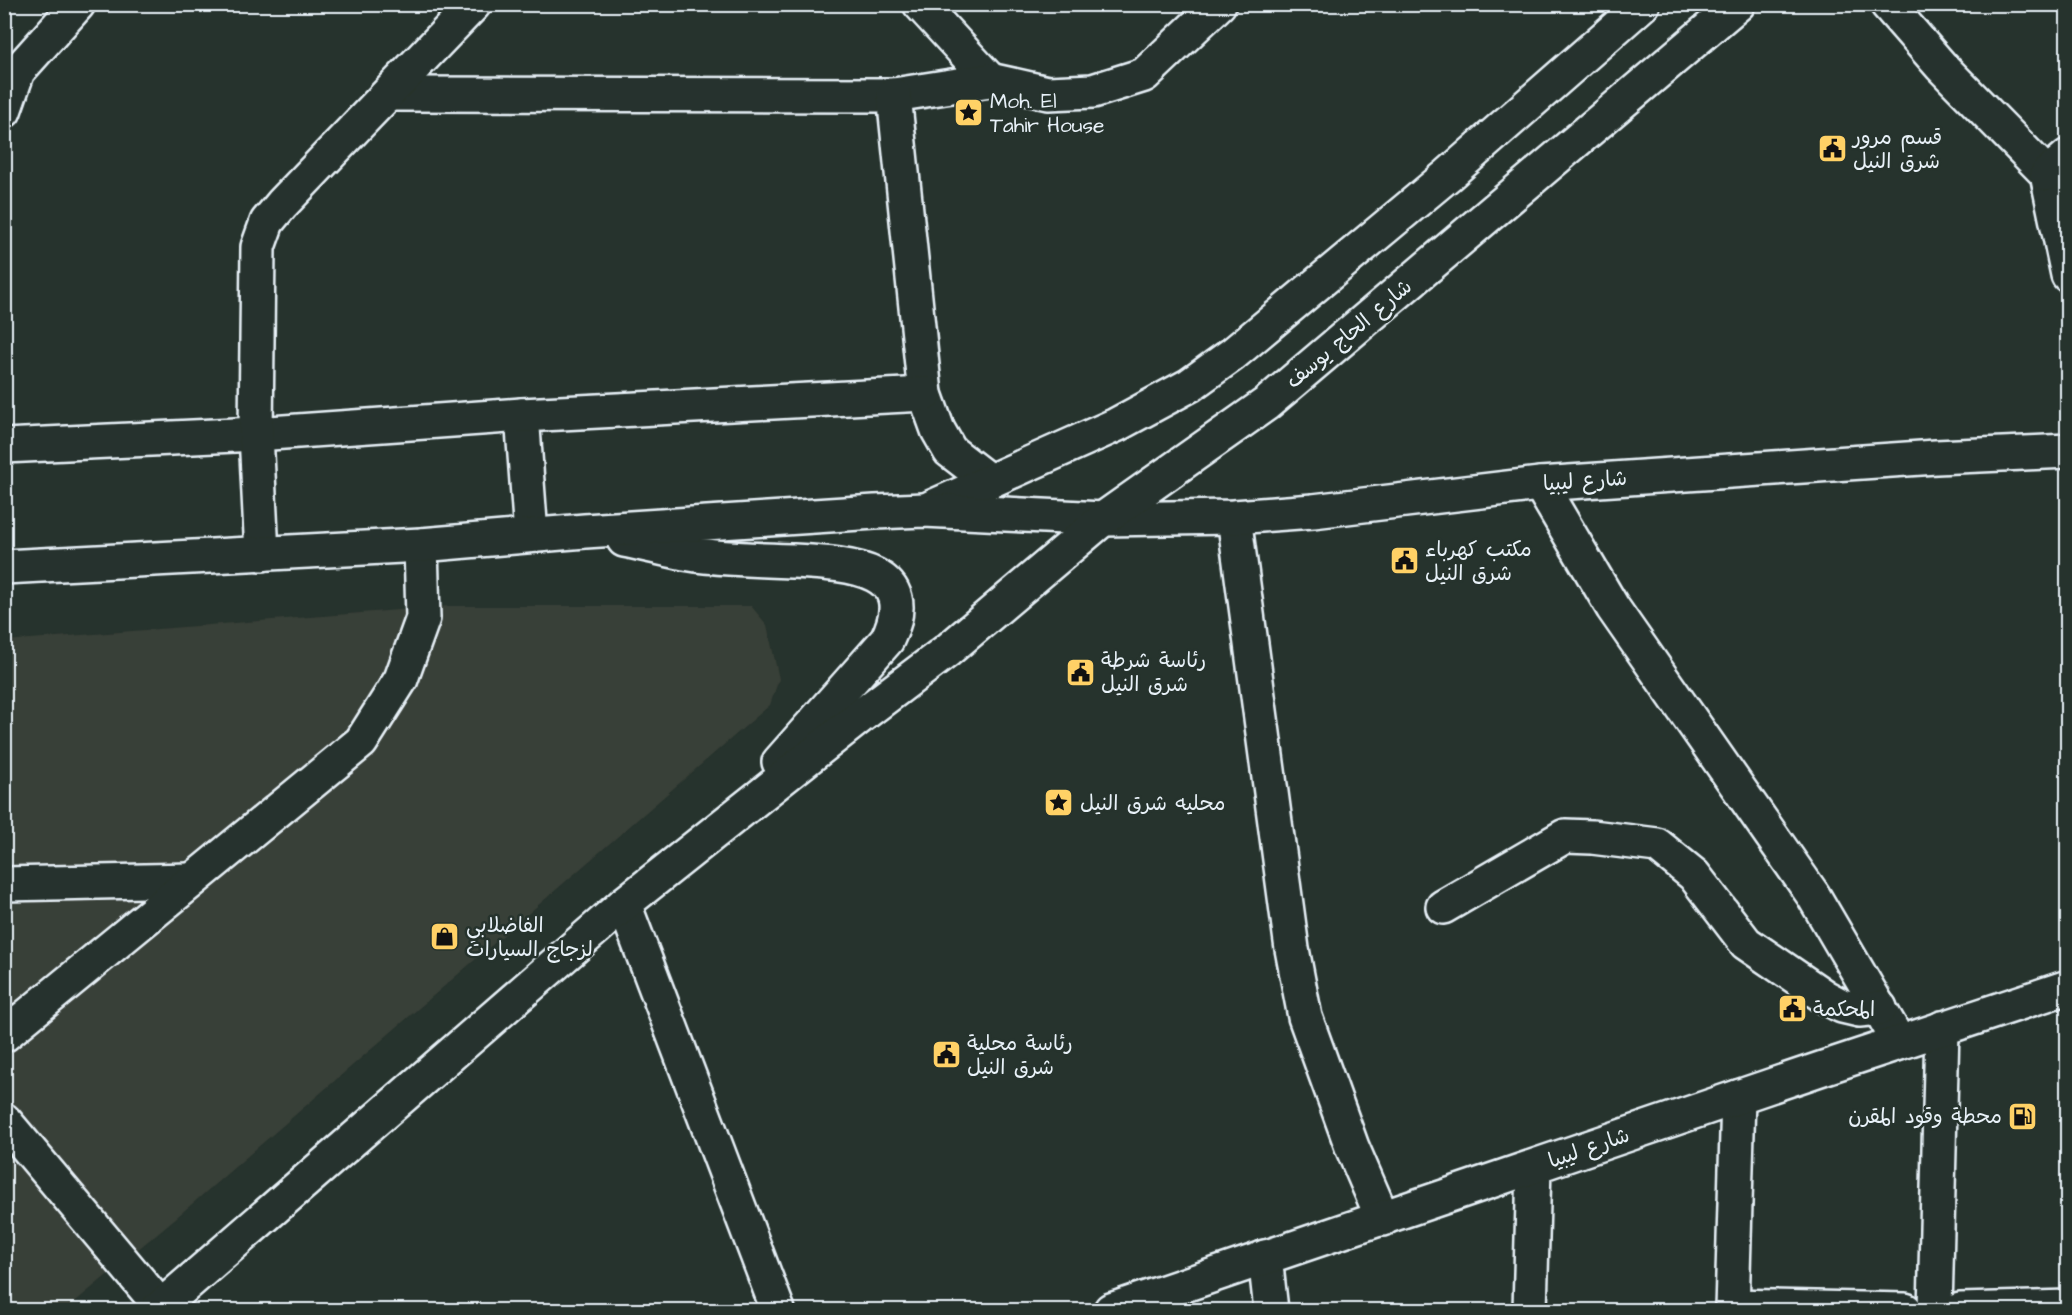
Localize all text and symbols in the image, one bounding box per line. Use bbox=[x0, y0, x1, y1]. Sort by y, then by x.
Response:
place label: Moh. El Tahir House bbox=[990, 87, 1104, 140]
place icon: Moh. El Tahir House bbox=[953, 97, 985, 129]
place label: قسم مرور شرق النيل bbox=[1851, 123, 1942, 176]
public building icon: قسم مرور شرق النيل bbox=[1816, 133, 1848, 165]
street label: شارع الحاج يوسف bbox=[1280, 273, 1418, 395]
street label: شارع ليبيا bbox=[1542, 464, 1628, 498]
place label: مكتب كهرباء شرق النيل bbox=[1425, 535, 1532, 588]
public building icon: مكتب كهرباء شرق النيل bbox=[1388, 545, 1420, 577]
place label: رئاسة شرطة شرق النيل bbox=[1101, 646, 1206, 699]
public building icon: رئاسة شرطة شرق النيل bbox=[1064, 656, 1096, 688]
place icon: محليه شرق النيل bbox=[1043, 787, 1075, 819]
place label: محليه شرق النيل bbox=[1080, 789, 1226, 818]
place label: الفاضلابي لزجاج السيارات bbox=[466, 911, 593, 964]
shop icon: الفاضلابي لزجاج السيارات bbox=[429, 921, 461, 953]
public building icon: المحكمة bbox=[1776, 993, 1808, 1025]
place label: المحكمة bbox=[1813, 995, 1875, 1024]
place label: رئاسة محلية شرق النيل bbox=[967, 1029, 1073, 1082]
public building icon: رئاسة محلية شرق النيل bbox=[930, 1039, 962, 1071]
fuel station icon: محطة وقود المقرن bbox=[2007, 1100, 2039, 1132]
place label: محطة وقود المقرن bbox=[1848, 1102, 2002, 1131]
street label: شارع ليبيا bbox=[1544, 1121, 1634, 1175]

